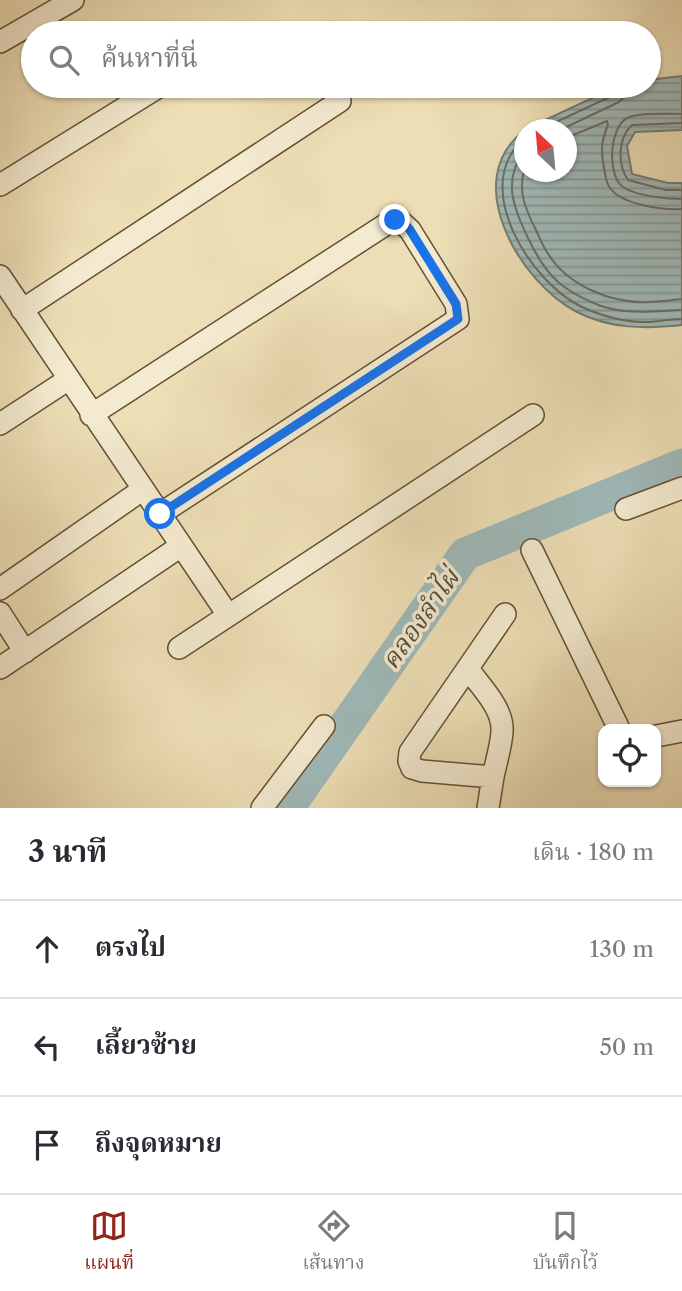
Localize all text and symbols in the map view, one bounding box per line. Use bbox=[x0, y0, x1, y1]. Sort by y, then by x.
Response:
search box bbox=[21, 21, 661, 98]
icon: search bbox=[45, 41, 83, 79]
text: ค้นหาที่นี่ bbox=[101, 42, 198, 74]
north arrow bbox=[514, 119, 577, 182]
route end bbox=[379, 204, 410, 235]
route start bbox=[144, 498, 175, 529]
water label: คลองลำไผ่ bbox=[372, 558, 468, 675]
map controls bbox=[598, 724, 661, 787]
button: locate bbox=[598, 724, 661, 787]
text: 3 นาที bbox=[28, 833, 107, 870]
text: เดิน · 180 m bbox=[532, 838, 654, 866]
icon: ahead bbox=[28, 930, 66, 968]
text: ตรงไป bbox=[95, 931, 166, 963]
text: 130 m bbox=[590, 935, 654, 963]
icon: left bbox=[28, 1028, 66, 1066]
text: เลี้ยวซ้าย bbox=[95, 1029, 197, 1061]
text: 50 m bbox=[599, 1033, 654, 1061]
icon: arrive bbox=[28, 1126, 66, 1164]
text: ถึงจุดหมาย bbox=[95, 1127, 222, 1159]
tab: แผนที่ bbox=[84, 1207, 134, 1279]
tab: เส้นทาง bbox=[303, 1207, 364, 1279]
tab: บันทึกไว้ bbox=[533, 1207, 598, 1279]

